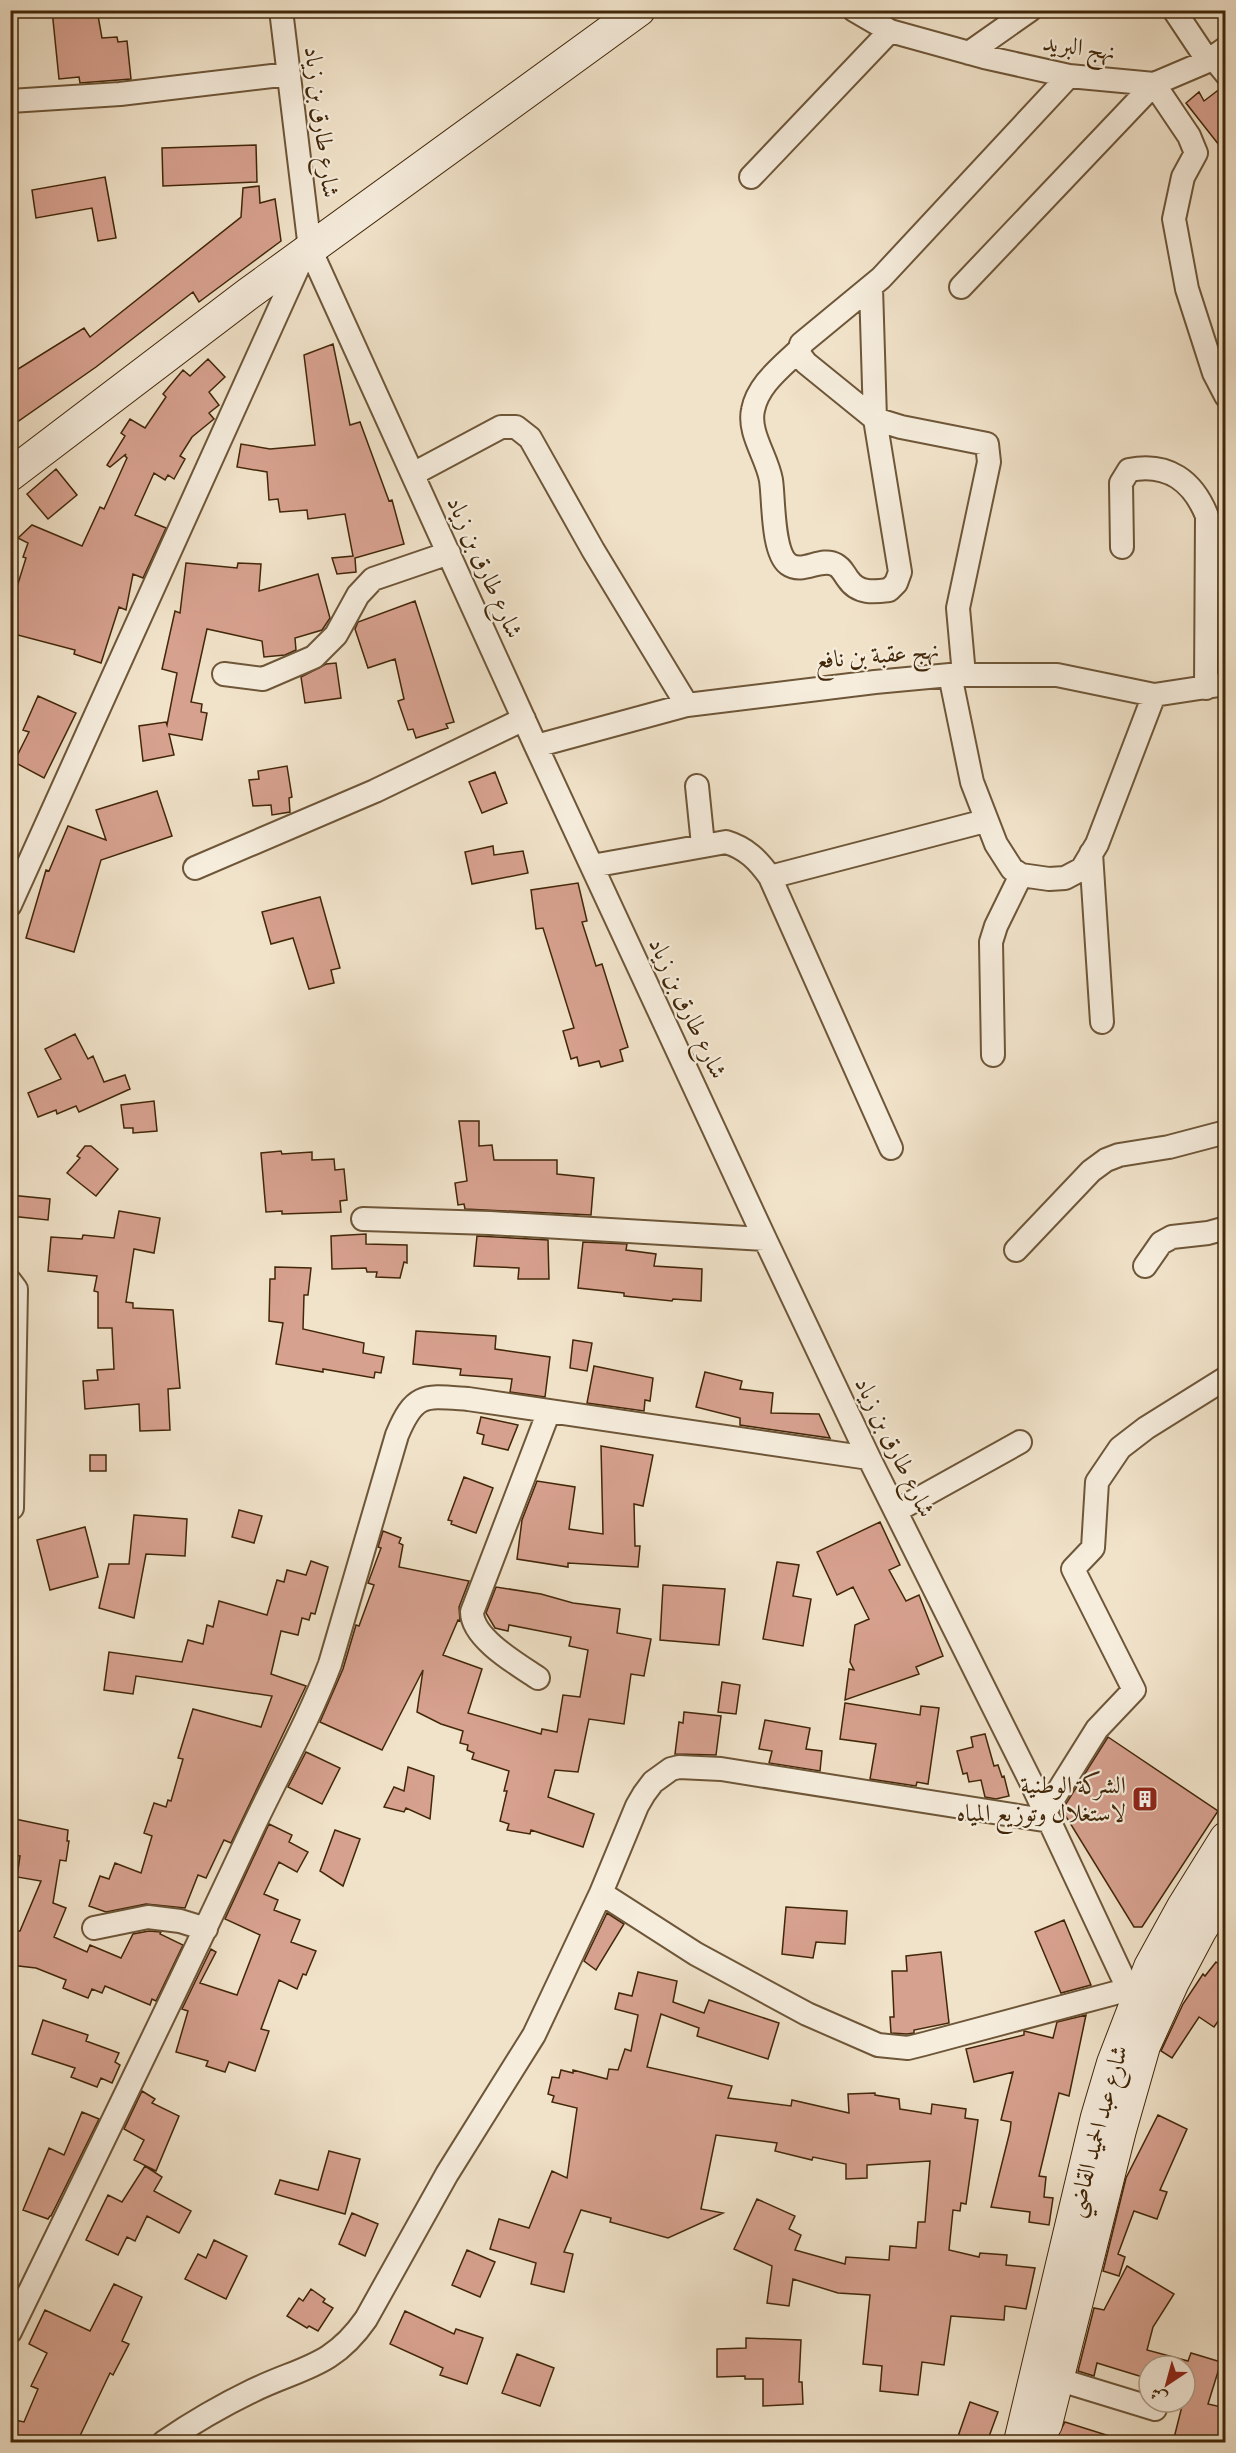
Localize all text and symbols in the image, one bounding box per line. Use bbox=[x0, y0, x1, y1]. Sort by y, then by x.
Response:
street label: نهج البريد bbox=[1040, 26, 1117, 73]
street label: شارع طارق بن زياد bbox=[293, 44, 347, 200]
street label: شارع طارق بن زياد bbox=[436, 491, 531, 645]
street label: نهج عقبة بن نافع bbox=[813, 634, 941, 682]
street label: شارع طارق بن زياد bbox=[638, 932, 735, 1086]
street label: شارع طارق بن زياد bbox=[844, 1372, 943, 1524]
place label: الشركة الوطنية لاستغلال وتوزيع المياه bbox=[956, 1769, 1126, 1835]
building icon: الشركة الوطنية لاستغلال وتوزيع المياه bbox=[1130, 1784, 1160, 1814]
street label: شارع عبد الحميد القاضي bbox=[1059, 2041, 1141, 2222]
north arrow bbox=[1137, 2354, 1197, 2414]
text: ش bbox=[1146, 2382, 1172, 2409]

